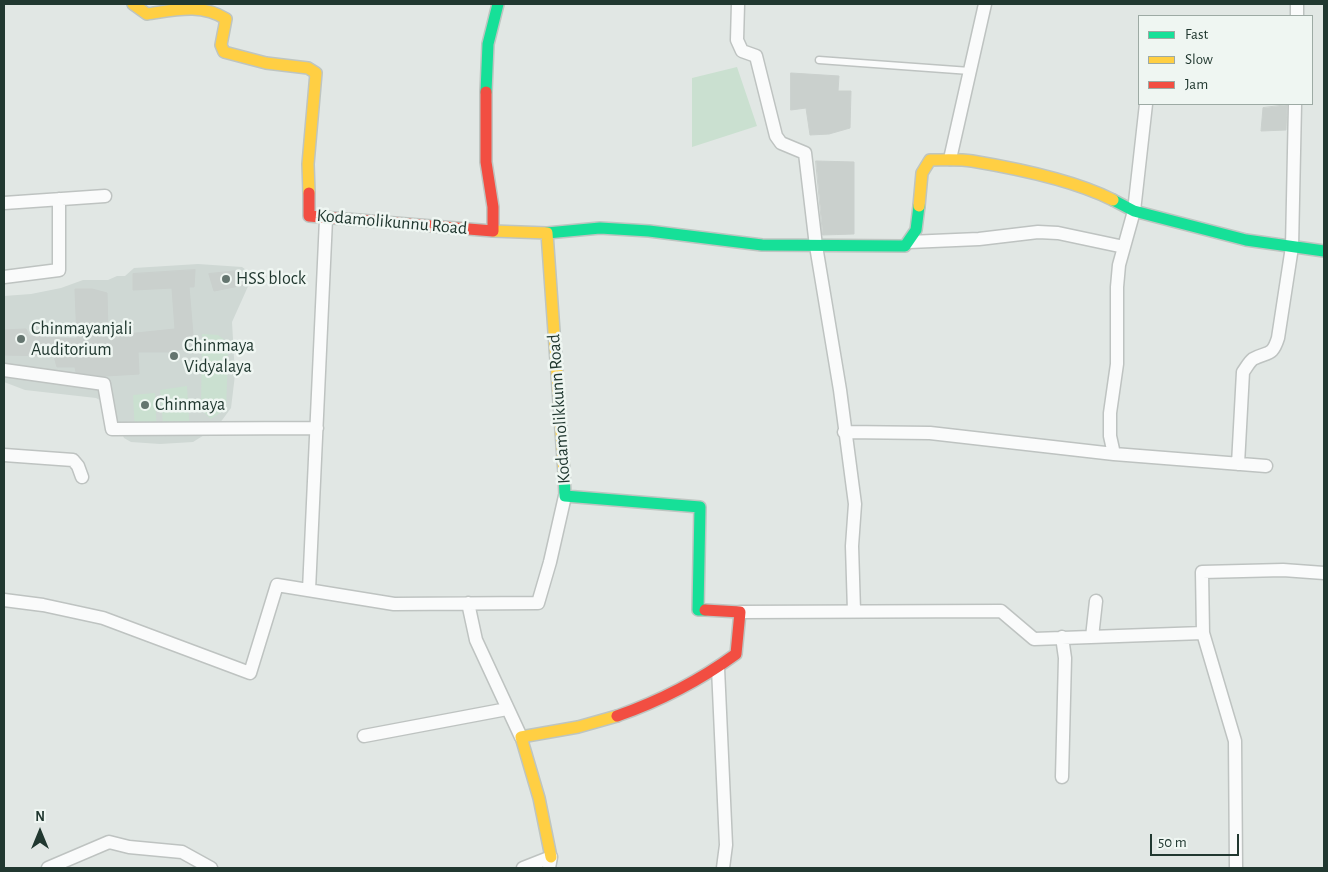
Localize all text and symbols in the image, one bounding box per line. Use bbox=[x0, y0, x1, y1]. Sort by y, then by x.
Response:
legend bbox=[1138, 15, 1313, 105]
text: Fast bbox=[1185, 27, 1208, 42]
text: Slow bbox=[1185, 52, 1213, 67]
text: Jam bbox=[1185, 77, 1208, 92]
street label: Kodamolikunnu Road bbox=[316, 205, 468, 239]
place label: HSS block bbox=[236, 268, 306, 290]
marker: HSS block bbox=[220, 273, 232, 285]
place label: Chinmayanjali Auditorium bbox=[31, 318, 132, 360]
marker: Chinmayanjali Auditorium bbox=[15, 333, 27, 345]
street label: Kodamolikkunn Road bbox=[543, 333, 575, 485]
place label: Chinmaya Vidyalaya bbox=[184, 335, 254, 378]
marker: Chinmaya Vidyalaya bbox=[168, 350, 180, 362]
place label: Chinmaya bbox=[155, 394, 225, 416]
marker: Chinmaya bbox=[139, 399, 151, 411]
north arrow bbox=[15, 807, 65, 857]
text: N bbox=[35, 810, 45, 824]
scale bar bbox=[1153, 824, 1242, 856]
text: 50 m bbox=[1158, 835, 1187, 850]

